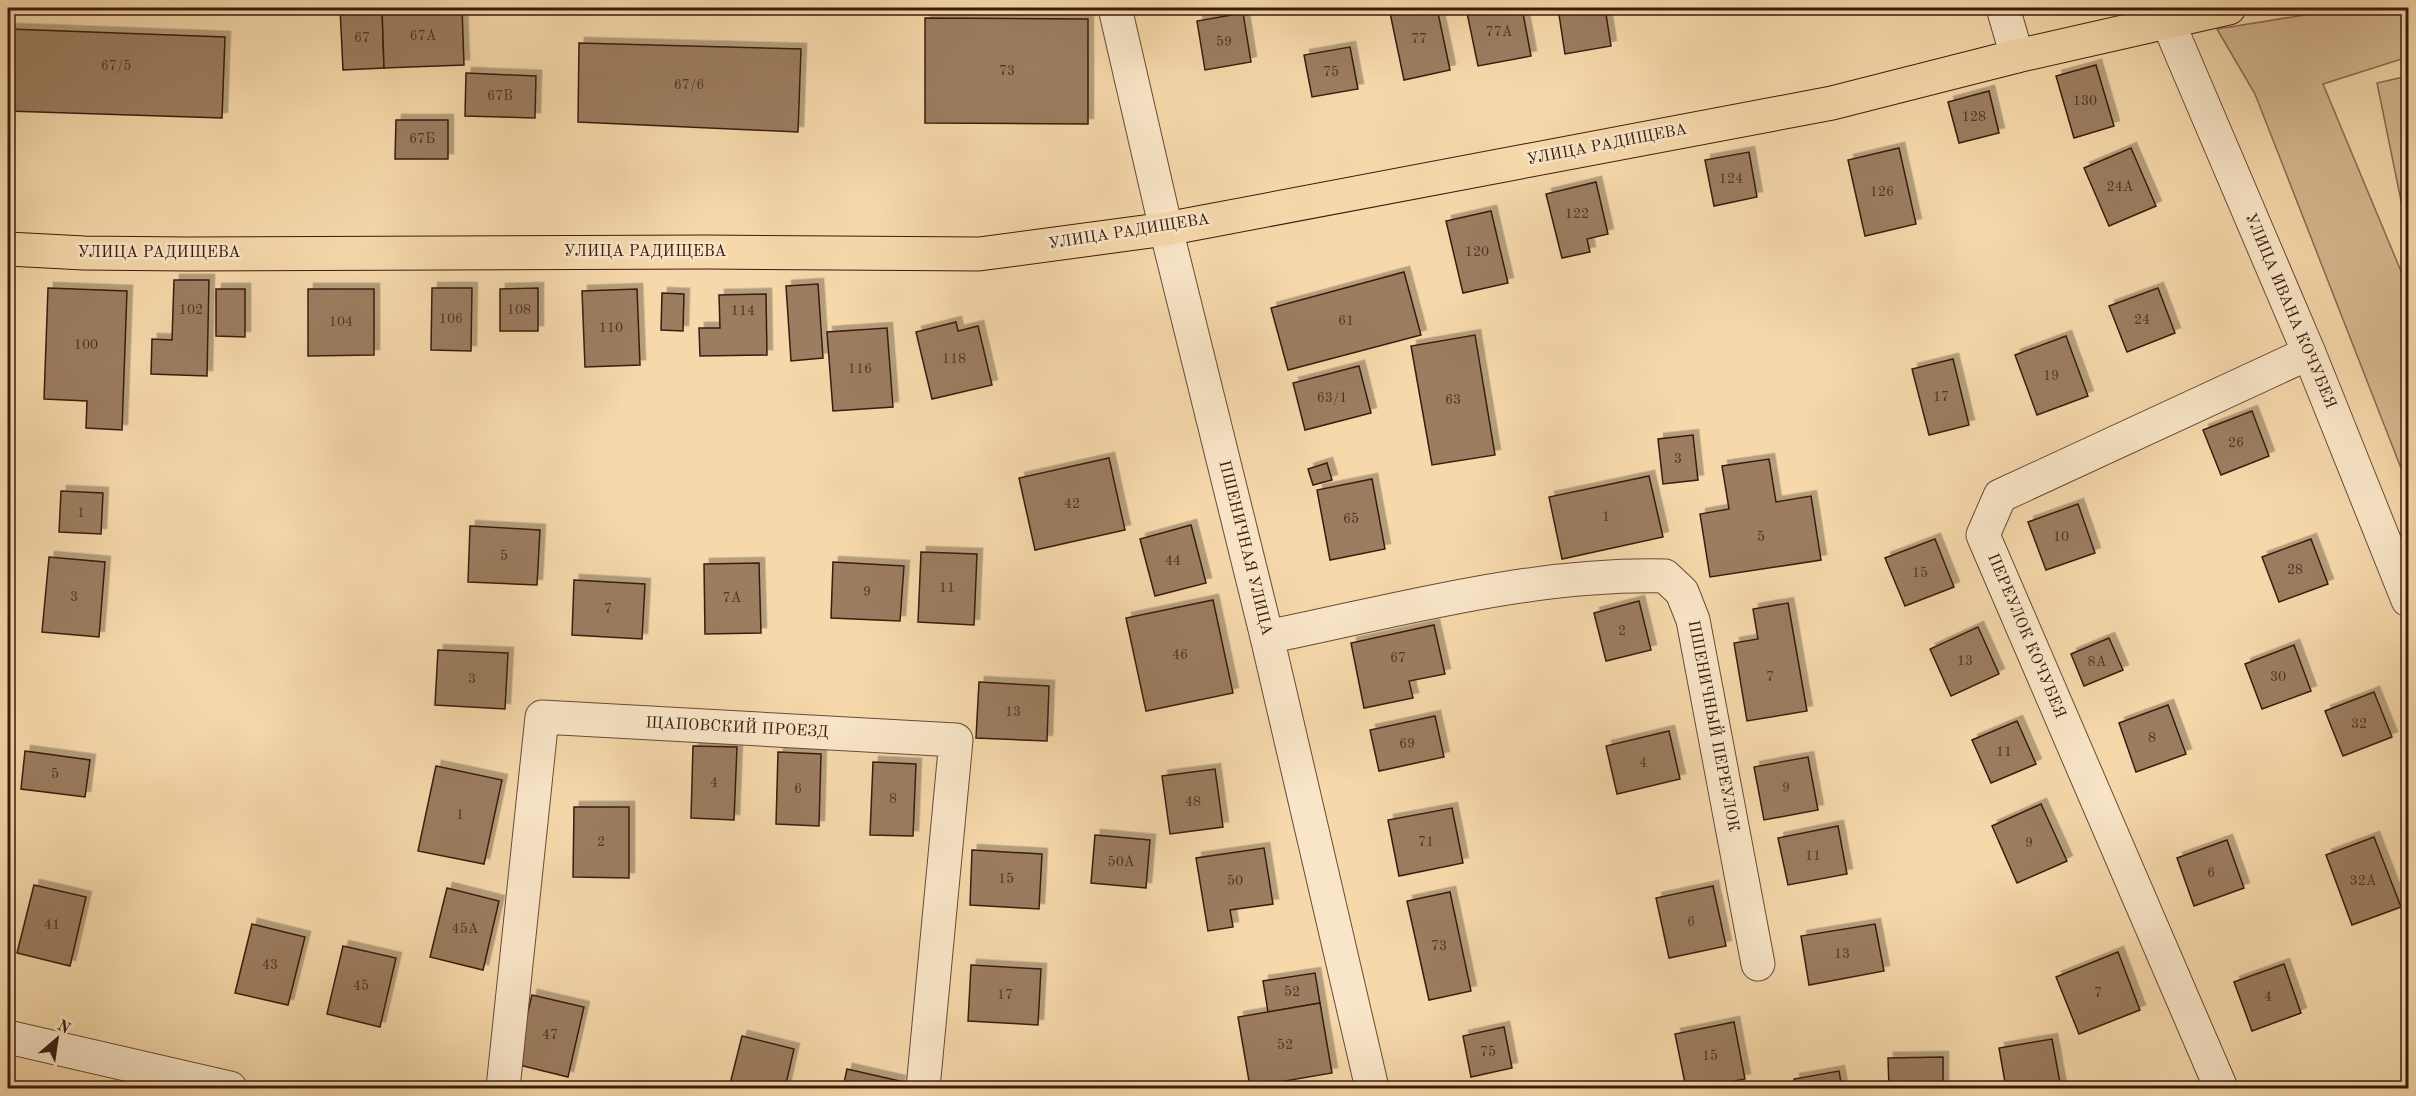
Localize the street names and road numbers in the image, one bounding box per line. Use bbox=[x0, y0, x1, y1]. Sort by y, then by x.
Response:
street label: УЛИЦА РАДИЩЕВА bbox=[1526, 122, 1688, 168]
street label: УЛИЦА РАДИЩЕВА bbox=[1047, 211, 1211, 253]
street label: УЛИЦА ИВАНА КОЧУБЕЯ bbox=[2242, 211, 2338, 411]
street label: УЛИЦА РАДИЩЕВА bbox=[564, 244, 726, 260]
street label: УЛИЦА РАДИЩЕВА bbox=[78, 245, 240, 261]
street label: ПШЕНИЧНАЯ УЛИЦА bbox=[1215, 459, 1275, 637]
street label: ПЕРЕУЛОК КОЧУБЕЯ bbox=[1984, 551, 2068, 721]
street label: ПШЕНИЧНЫЙ ПЕРЕУЛОК bbox=[1685, 618, 1745, 833]
street label: ЩАПОВСКИЙ ПРОЕЗД bbox=[645, 711, 829, 741]

